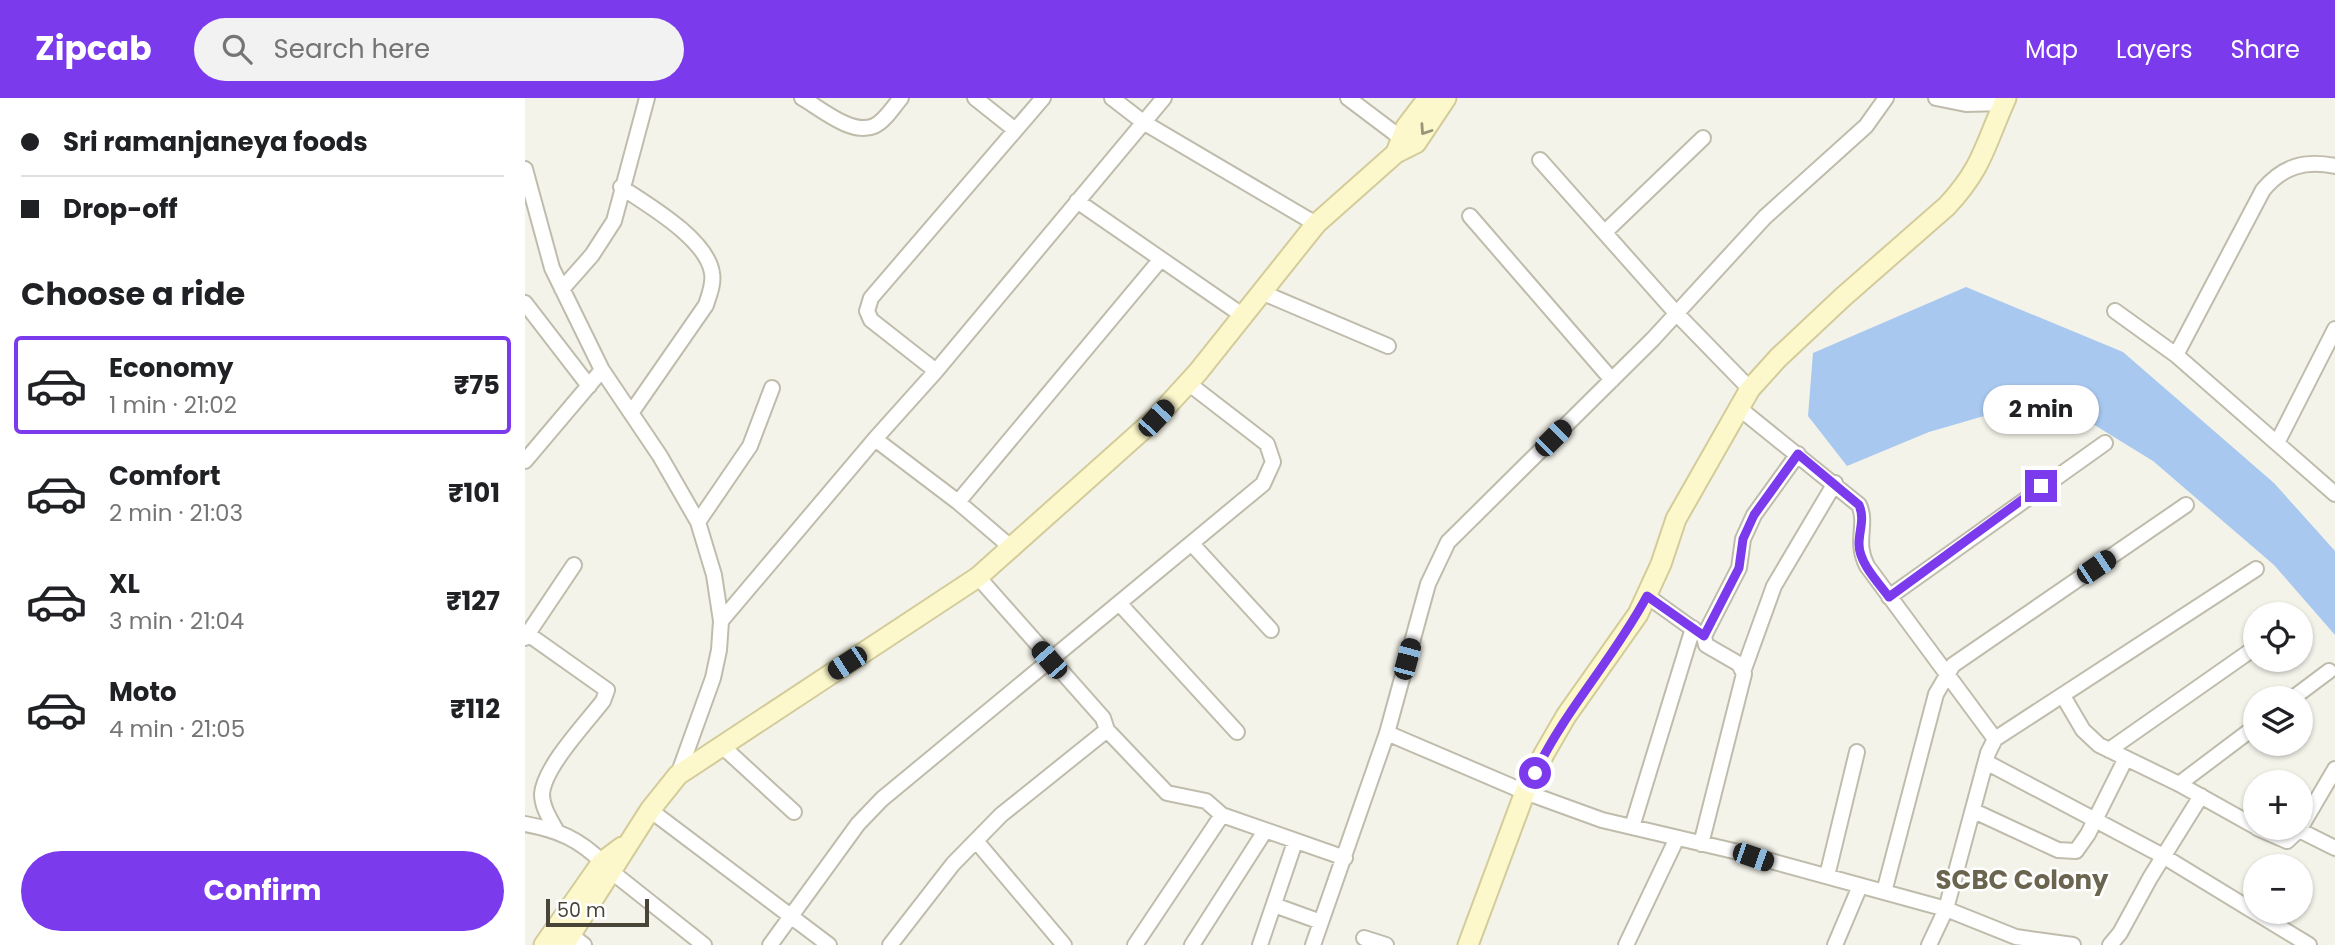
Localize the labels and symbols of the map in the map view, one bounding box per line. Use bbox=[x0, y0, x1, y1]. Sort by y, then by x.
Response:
one-way arrow bbox=[1420, 122, 1433, 135]
callout: 2 min bbox=[1983, 384, 2099, 434]
car bbox=[1134, 395, 1179, 441]
car bbox=[1531, 416, 1576, 460]
route end bbox=[2025, 470, 2057, 502]
car bbox=[2073, 547, 2120, 587]
car bbox=[1392, 636, 1423, 682]
car bbox=[1028, 637, 1071, 683]
car bbox=[824, 643, 871, 683]
route start bbox=[1519, 757, 1551, 789]
car bbox=[1730, 840, 1777, 874]
district label: SCBC Colony bbox=[1936, 862, 2109, 898]
scale bar bbox=[546, 896, 649, 928]

